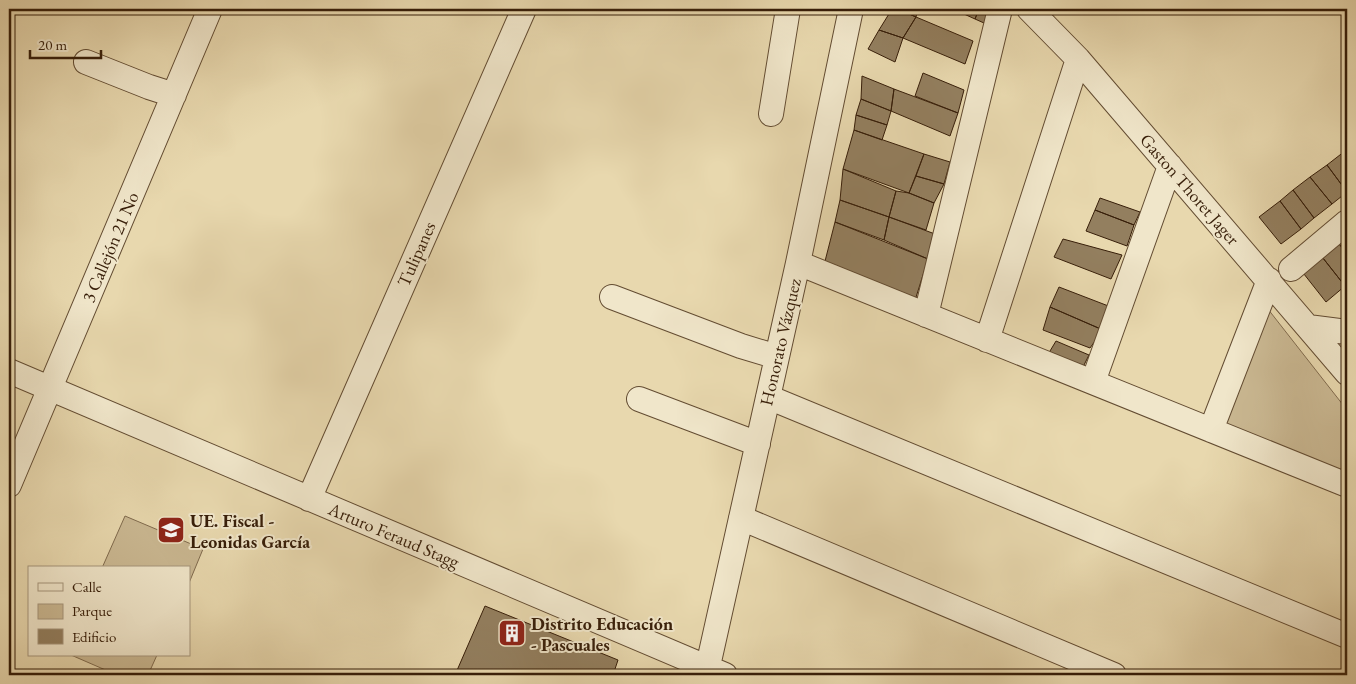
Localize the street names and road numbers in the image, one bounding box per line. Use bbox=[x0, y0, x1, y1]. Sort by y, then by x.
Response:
street label: Gaston Thoret Jager bbox=[1135, 128, 1245, 250]
street label: 3 Callejón 21 No bbox=[76, 188, 144, 306]
street label: Tulipanes bbox=[392, 218, 441, 290]
street label: Honorato Vázquez bbox=[754, 276, 806, 408]
street label: Arturo Feraud Stagg bbox=[324, 497, 463, 573]

